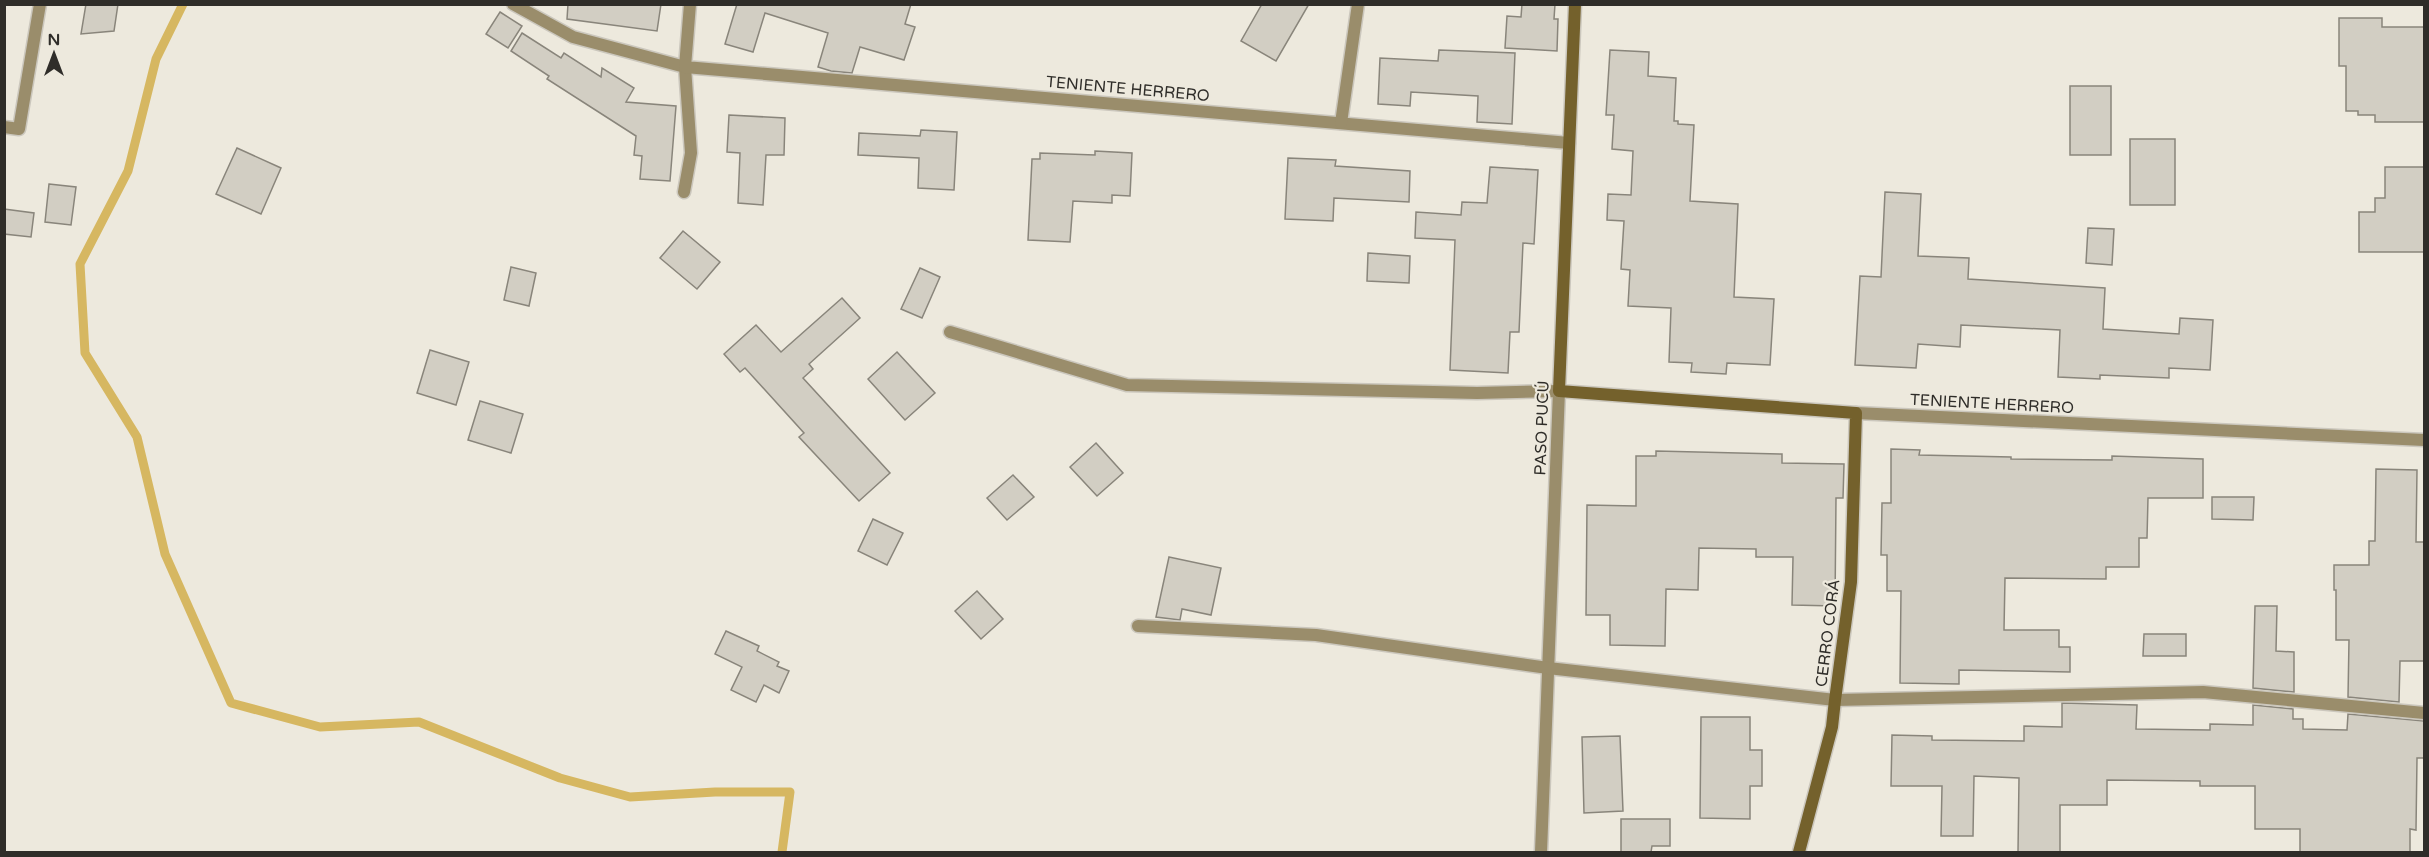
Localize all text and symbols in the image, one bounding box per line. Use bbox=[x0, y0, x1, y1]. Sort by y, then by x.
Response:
north arrow bbox=[24, 24, 84, 84]
text: N bbox=[48, 30, 60, 50]
street label: TENIENTE HERRERO bbox=[1045, 72, 1211, 106]
street label: PASO PUCÚ bbox=[1530, 380, 1554, 476]
street label: TENIENTE HERRERO bbox=[1909, 390, 2074, 418]
street label: CERRO CORÁ bbox=[1811, 578, 1845, 688]

